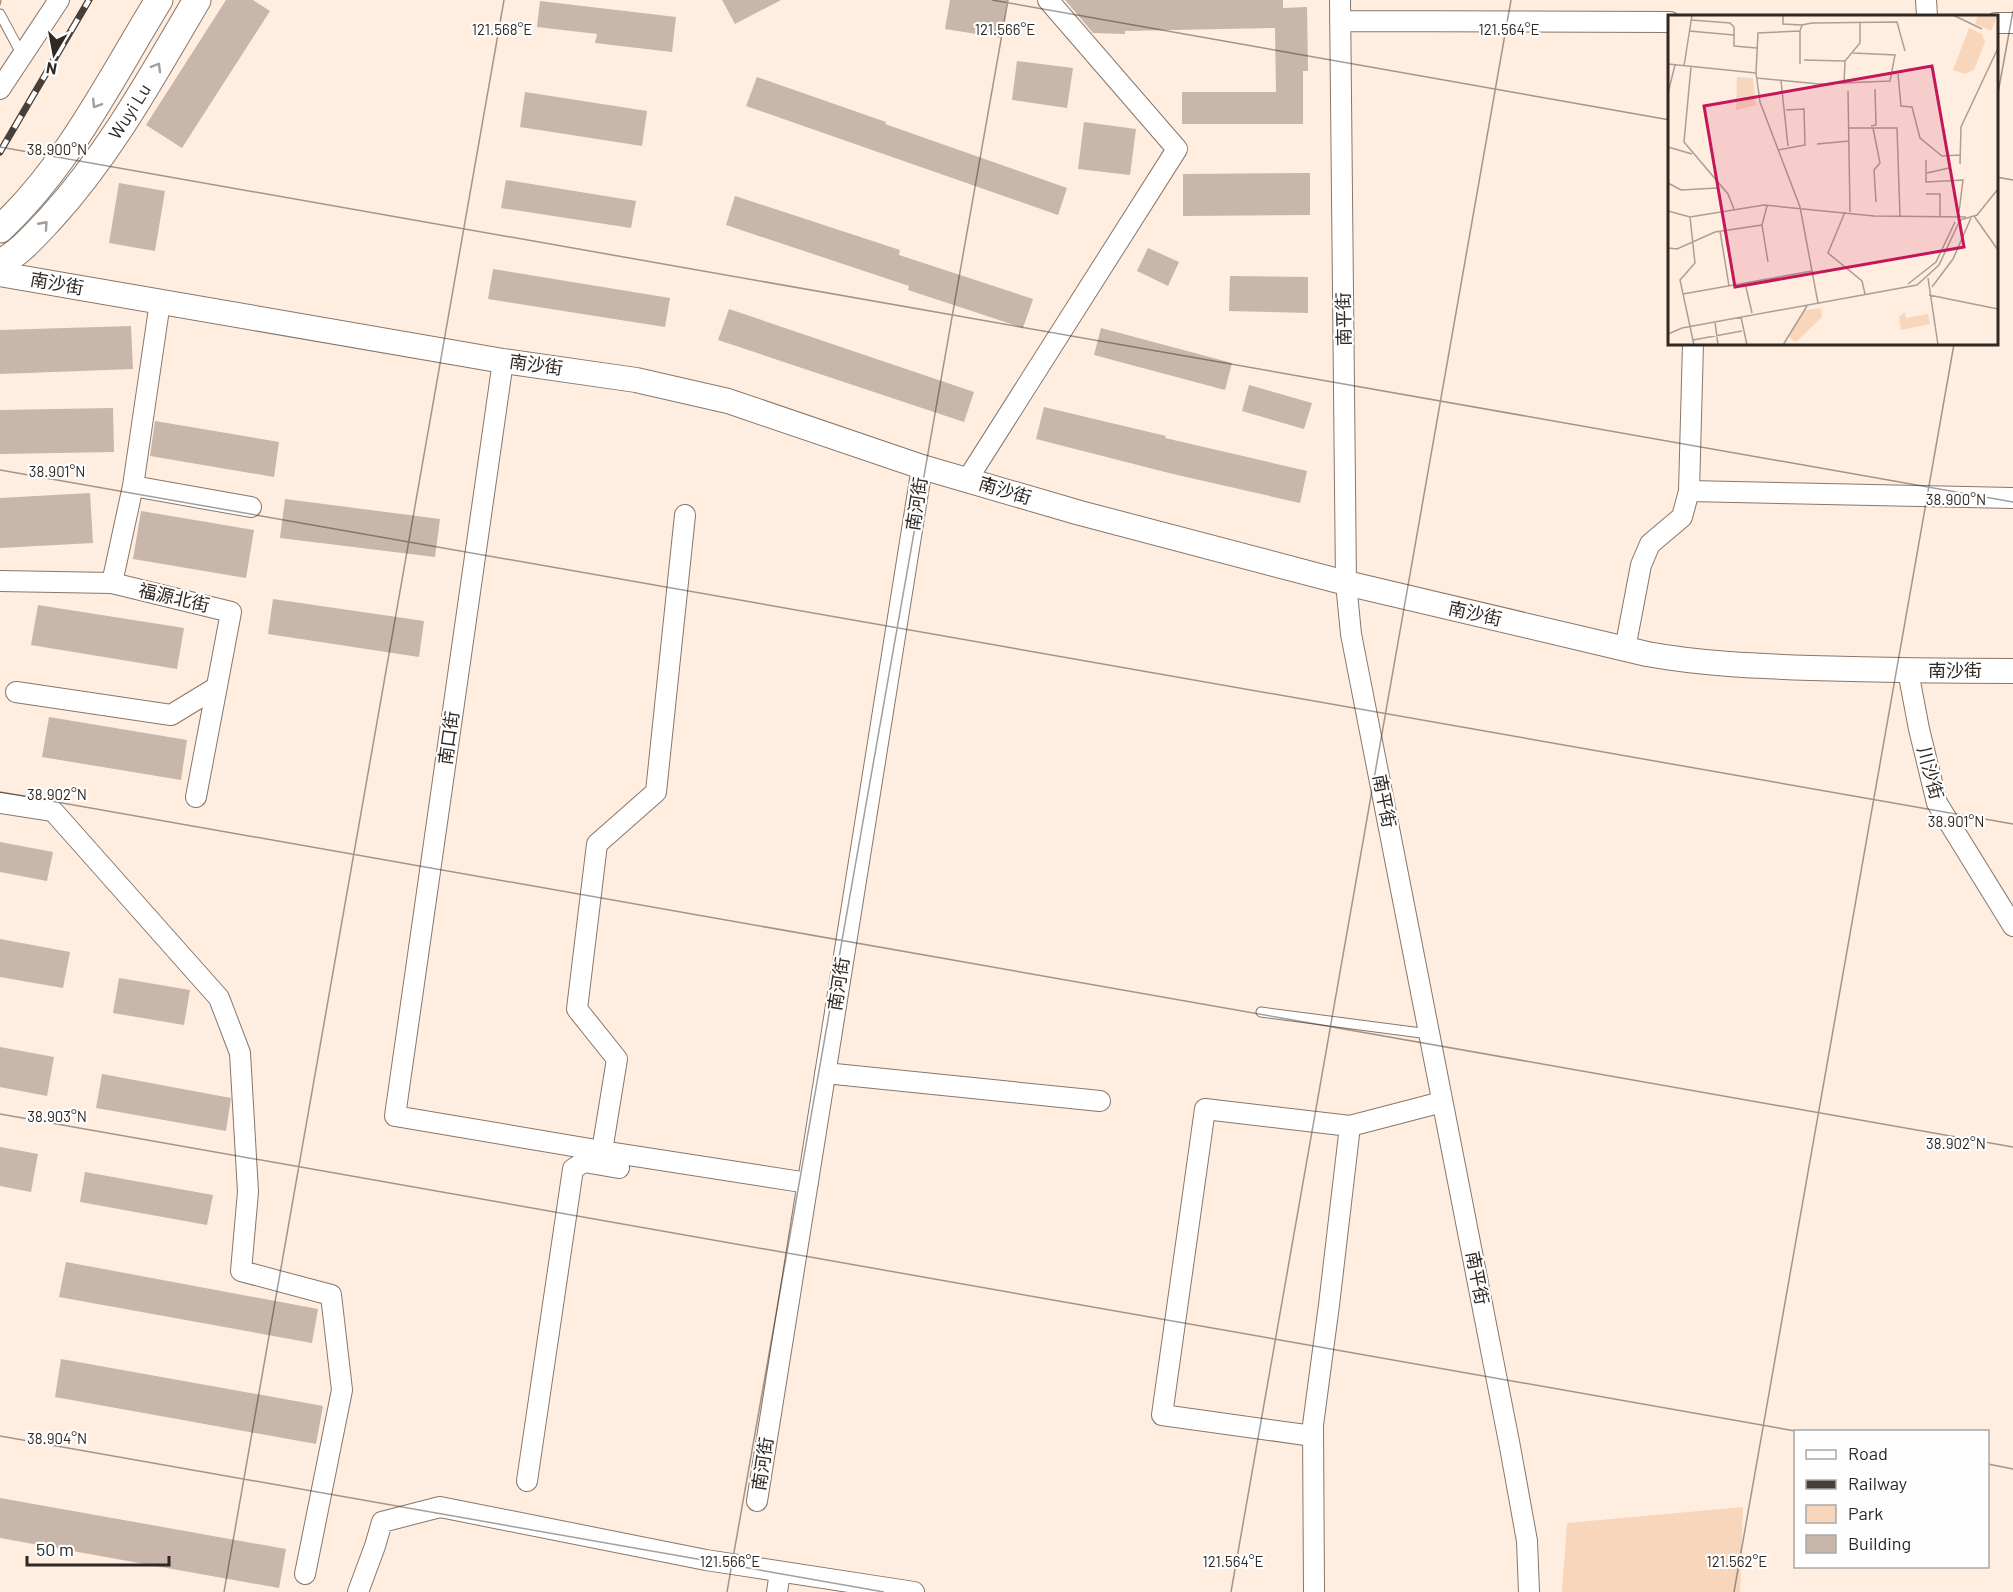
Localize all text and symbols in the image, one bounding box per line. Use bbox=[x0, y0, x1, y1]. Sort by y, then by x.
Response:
inset map bbox=[1668, 15, 1998, 345]
text: 121.568°E bbox=[472, 20, 532, 38]
text: 121.566°E bbox=[975, 20, 1035, 38]
text: 121.564°E bbox=[1479, 20, 1540, 38]
north arrow bbox=[24, 24, 84, 84]
text: N bbox=[44, 59, 58, 80]
one-way arrow bbox=[150, 63, 162, 73]
street label: Wuyi Lu bbox=[103, 79, 155, 143]
one-way arrow bbox=[91, 98, 103, 108]
text: 38.900°N bbox=[27, 140, 87, 158]
one-way arrow bbox=[37, 222, 48, 232]
street label: 南沙街 bbox=[29, 267, 86, 299]
street label: 南平街 bbox=[1332, 292, 1354, 346]
street label: 南沙街 bbox=[508, 349, 564, 379]
text: 38.901°N bbox=[29, 462, 85, 480]
street label: 南沙街 bbox=[976, 472, 1034, 508]
street label: 南河街 bbox=[901, 475, 931, 532]
text: 38.900°N bbox=[1926, 490, 1986, 508]
street label: 福源北街 bbox=[137, 578, 212, 616]
street label: 南沙街 bbox=[1446, 596, 1504, 630]
street label: 南沙街 bbox=[1928, 659, 1982, 681]
street label: 南口街 bbox=[433, 710, 463, 766]
street label: 川沙街 bbox=[1913, 744, 1949, 802]
street label: 南平街 bbox=[1369, 772, 1401, 829]
text: 38.902°N bbox=[27, 785, 87, 803]
text: 38.901°N bbox=[1928, 812, 1984, 830]
street label: 南河街 bbox=[823, 955, 853, 1012]
text: 38.903°N bbox=[27, 1107, 87, 1125]
text: 38.902°N bbox=[1926, 1134, 1986, 1152]
street label: 南平街 bbox=[1462, 1249, 1494, 1306]
text: 38.904°N bbox=[27, 1429, 87, 1447]
legend bbox=[1794, 1430, 1989, 1568]
street label: 南河街 bbox=[747, 1435, 777, 1492]
text: Road bbox=[1848, 1442, 1888, 1464]
text: Railway bbox=[1848, 1472, 1907, 1494]
text: Park bbox=[1848, 1502, 1883, 1524]
scale bar bbox=[27, 1529, 170, 1567]
text: Building bbox=[1848, 1532, 1911, 1554]
text: 50 m bbox=[36, 1538, 74, 1560]
text: 121.566°E bbox=[700, 1552, 760, 1570]
text: 121.564°E bbox=[1203, 1552, 1264, 1570]
text: 121.562°E bbox=[1707, 1552, 1767, 1570]

